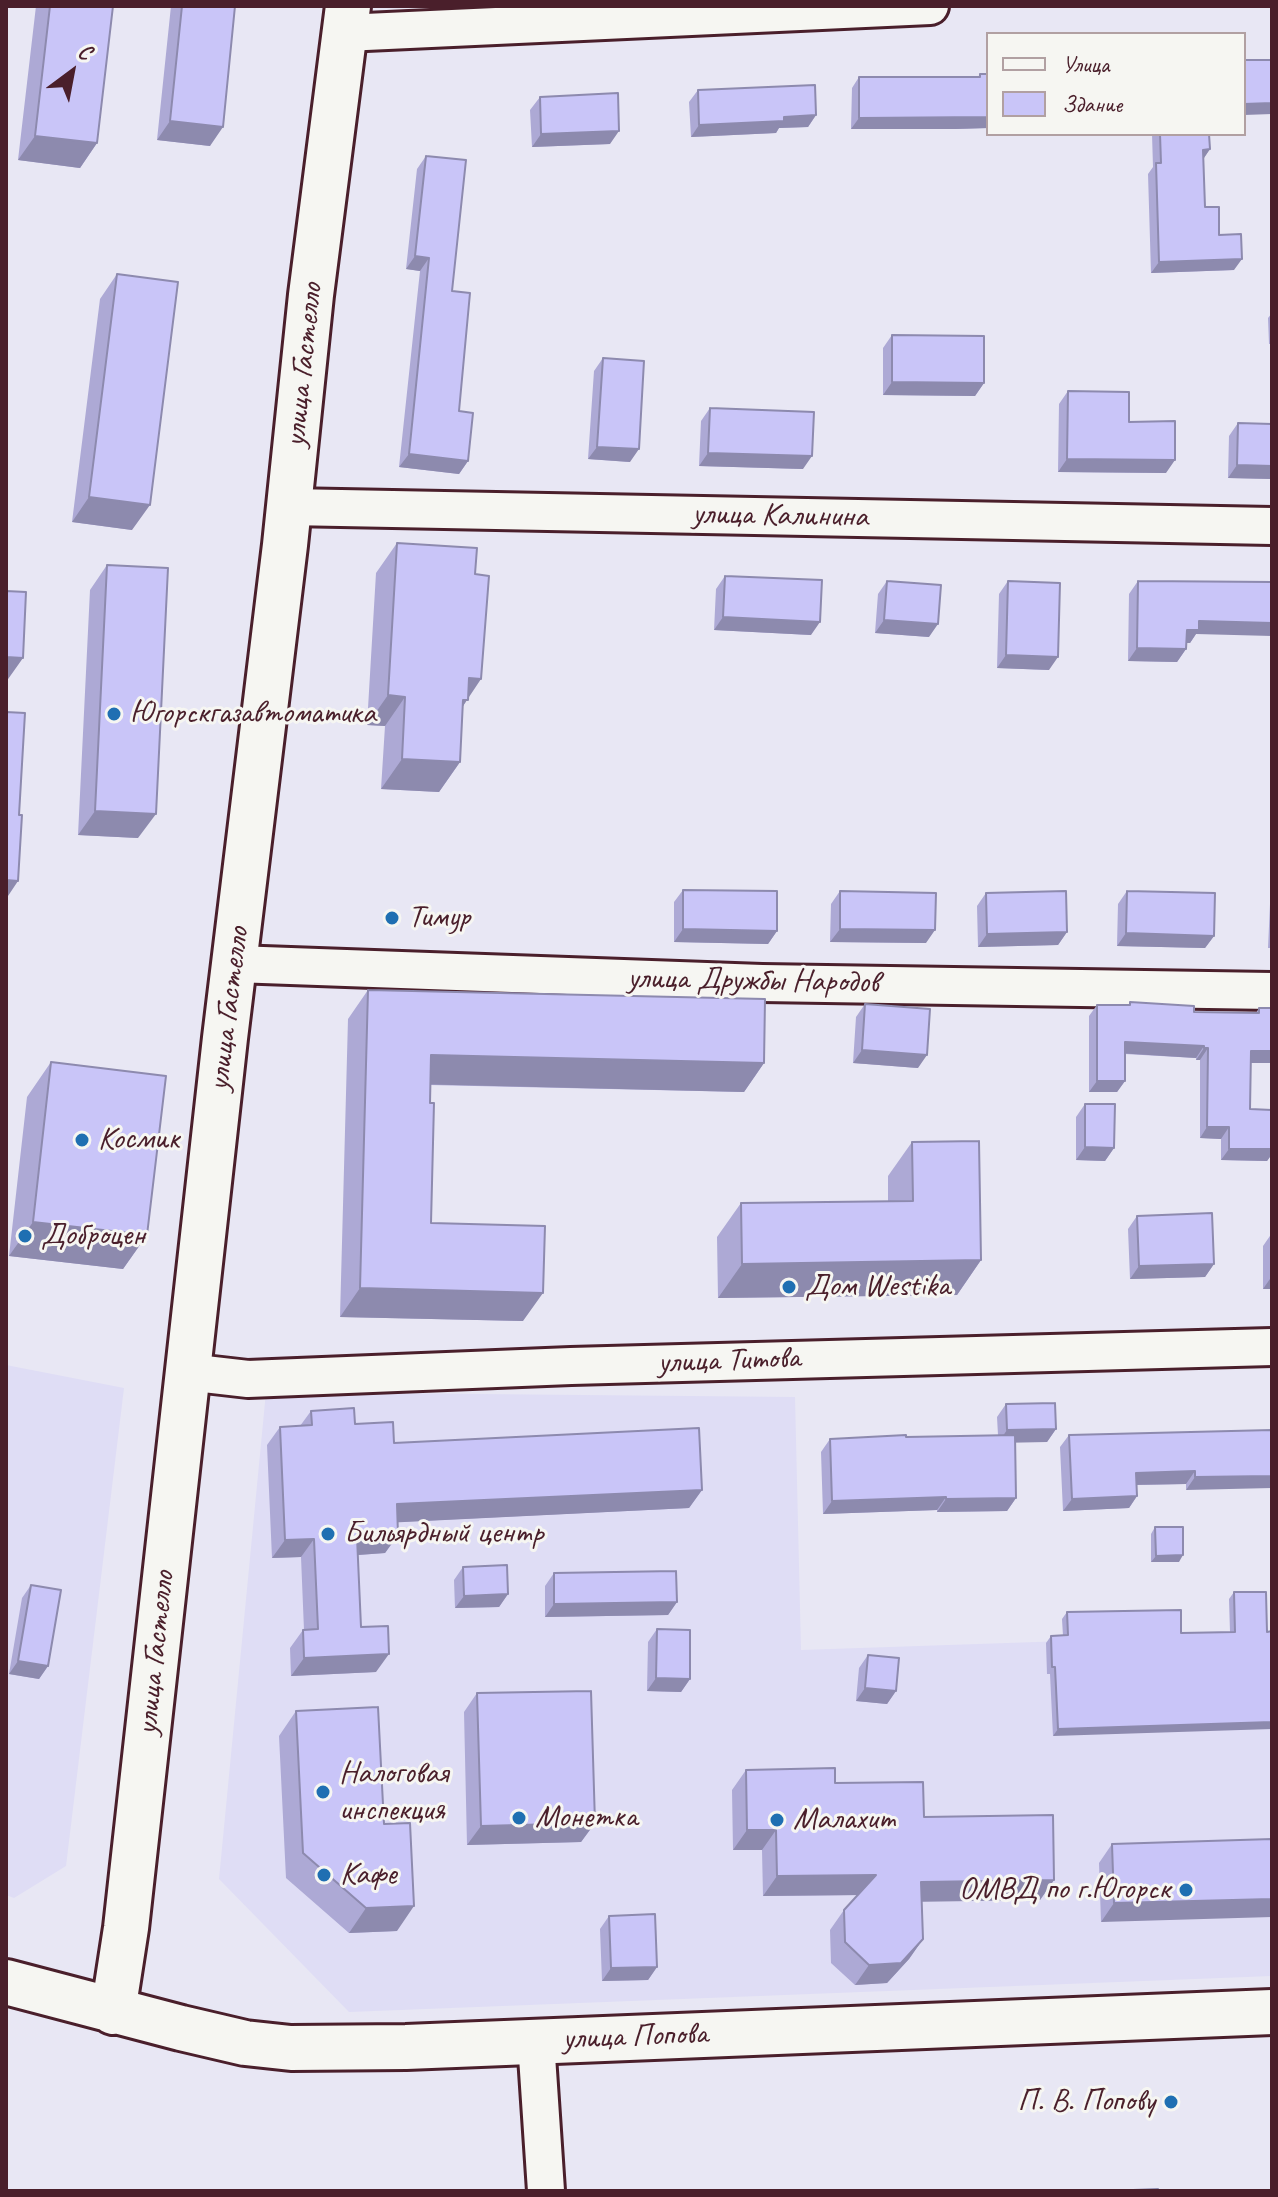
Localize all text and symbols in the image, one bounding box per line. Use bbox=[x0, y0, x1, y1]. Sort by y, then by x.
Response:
north arrow bbox=[32, 32, 112, 112]
legend bbox=[986, 32, 1246, 136]
text: С bbox=[73, 37, 97, 66]
text: Улица bbox=[1062, 49, 1110, 79]
text: Здание bbox=[1062, 89, 1122, 119]
street label: улица Гастелло bbox=[276, 281, 332, 449]
street label: улица Калинина bbox=[692, 495, 868, 537]
place label: Югорскгазавтоматика bbox=[130, 695, 376, 733]
marker: Югорскгазавтоматика bbox=[105, 705, 123, 723]
place label: Тимур bbox=[408, 899, 470, 937]
marker: Тимур bbox=[383, 909, 401, 927]
street label: улица Гастелло bbox=[200, 925, 258, 1093]
street label: улица Дружбы Народов bbox=[627, 960, 879, 1002]
place label: Космик bbox=[98, 1121, 180, 1159]
marker: Космик bbox=[73, 1131, 91, 1149]
place label: Доброцен bbox=[41, 1217, 145, 1255]
marker: Доброцен bbox=[16, 1227, 34, 1245]
place label: Дом Westika bbox=[805, 1268, 950, 1306]
marker: Дом Westika bbox=[780, 1278, 798, 1296]
street label: улица Титова bbox=[657, 1339, 801, 1383]
place label: Бильярдный центр bbox=[344, 1515, 544, 1553]
marker: Бильярдный центр bbox=[319, 1525, 337, 1543]
street label: улица Гастелло bbox=[128, 1569, 184, 1737]
place label: Налоговая инспекция bbox=[339, 1755, 448, 1830]
marker: Налоговая инспекция bbox=[314, 1783, 332, 1801]
place label: Монетка bbox=[535, 1799, 637, 1837]
place label: Малахит bbox=[793, 1801, 895, 1839]
marker: Монетка bbox=[510, 1809, 528, 1827]
marker: Малахит bbox=[768, 1811, 786, 1829]
place label: Кафе bbox=[340, 1856, 396, 1894]
marker: Кафе bbox=[315, 1866, 333, 1884]
place label: ОМВД по г.Югорск bbox=[959, 1871, 1170, 1909]
marker: ОМВД по г.Югорск bbox=[1177, 1881, 1195, 1899]
street label: улица Попова bbox=[562, 2015, 708, 2059]
place label: П. В. Попову bbox=[1018, 2083, 1155, 2121]
marker: П. В. Попову bbox=[1162, 2093, 1180, 2111]

